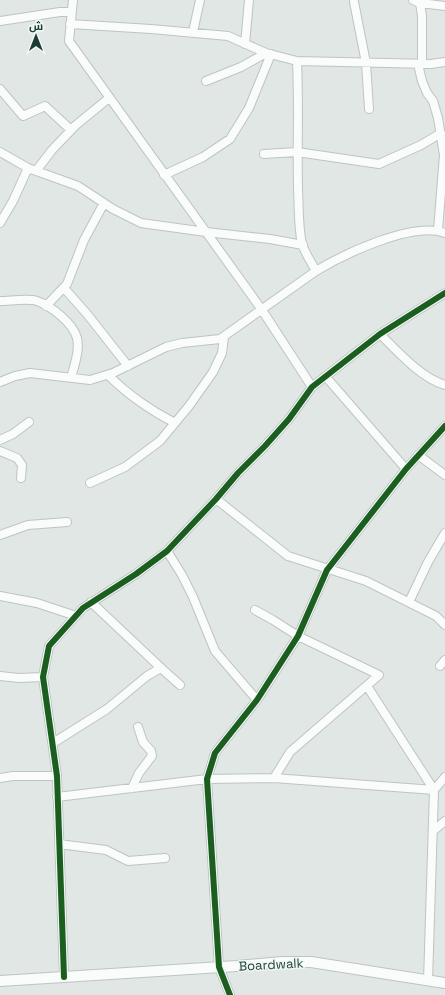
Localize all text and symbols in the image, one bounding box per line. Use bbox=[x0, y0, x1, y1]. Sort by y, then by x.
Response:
north arrow bbox=[16, 16, 56, 56]
text: ش bbox=[29, 19, 43, 33]
street label: Boardwalk bbox=[238, 954, 304, 975]

